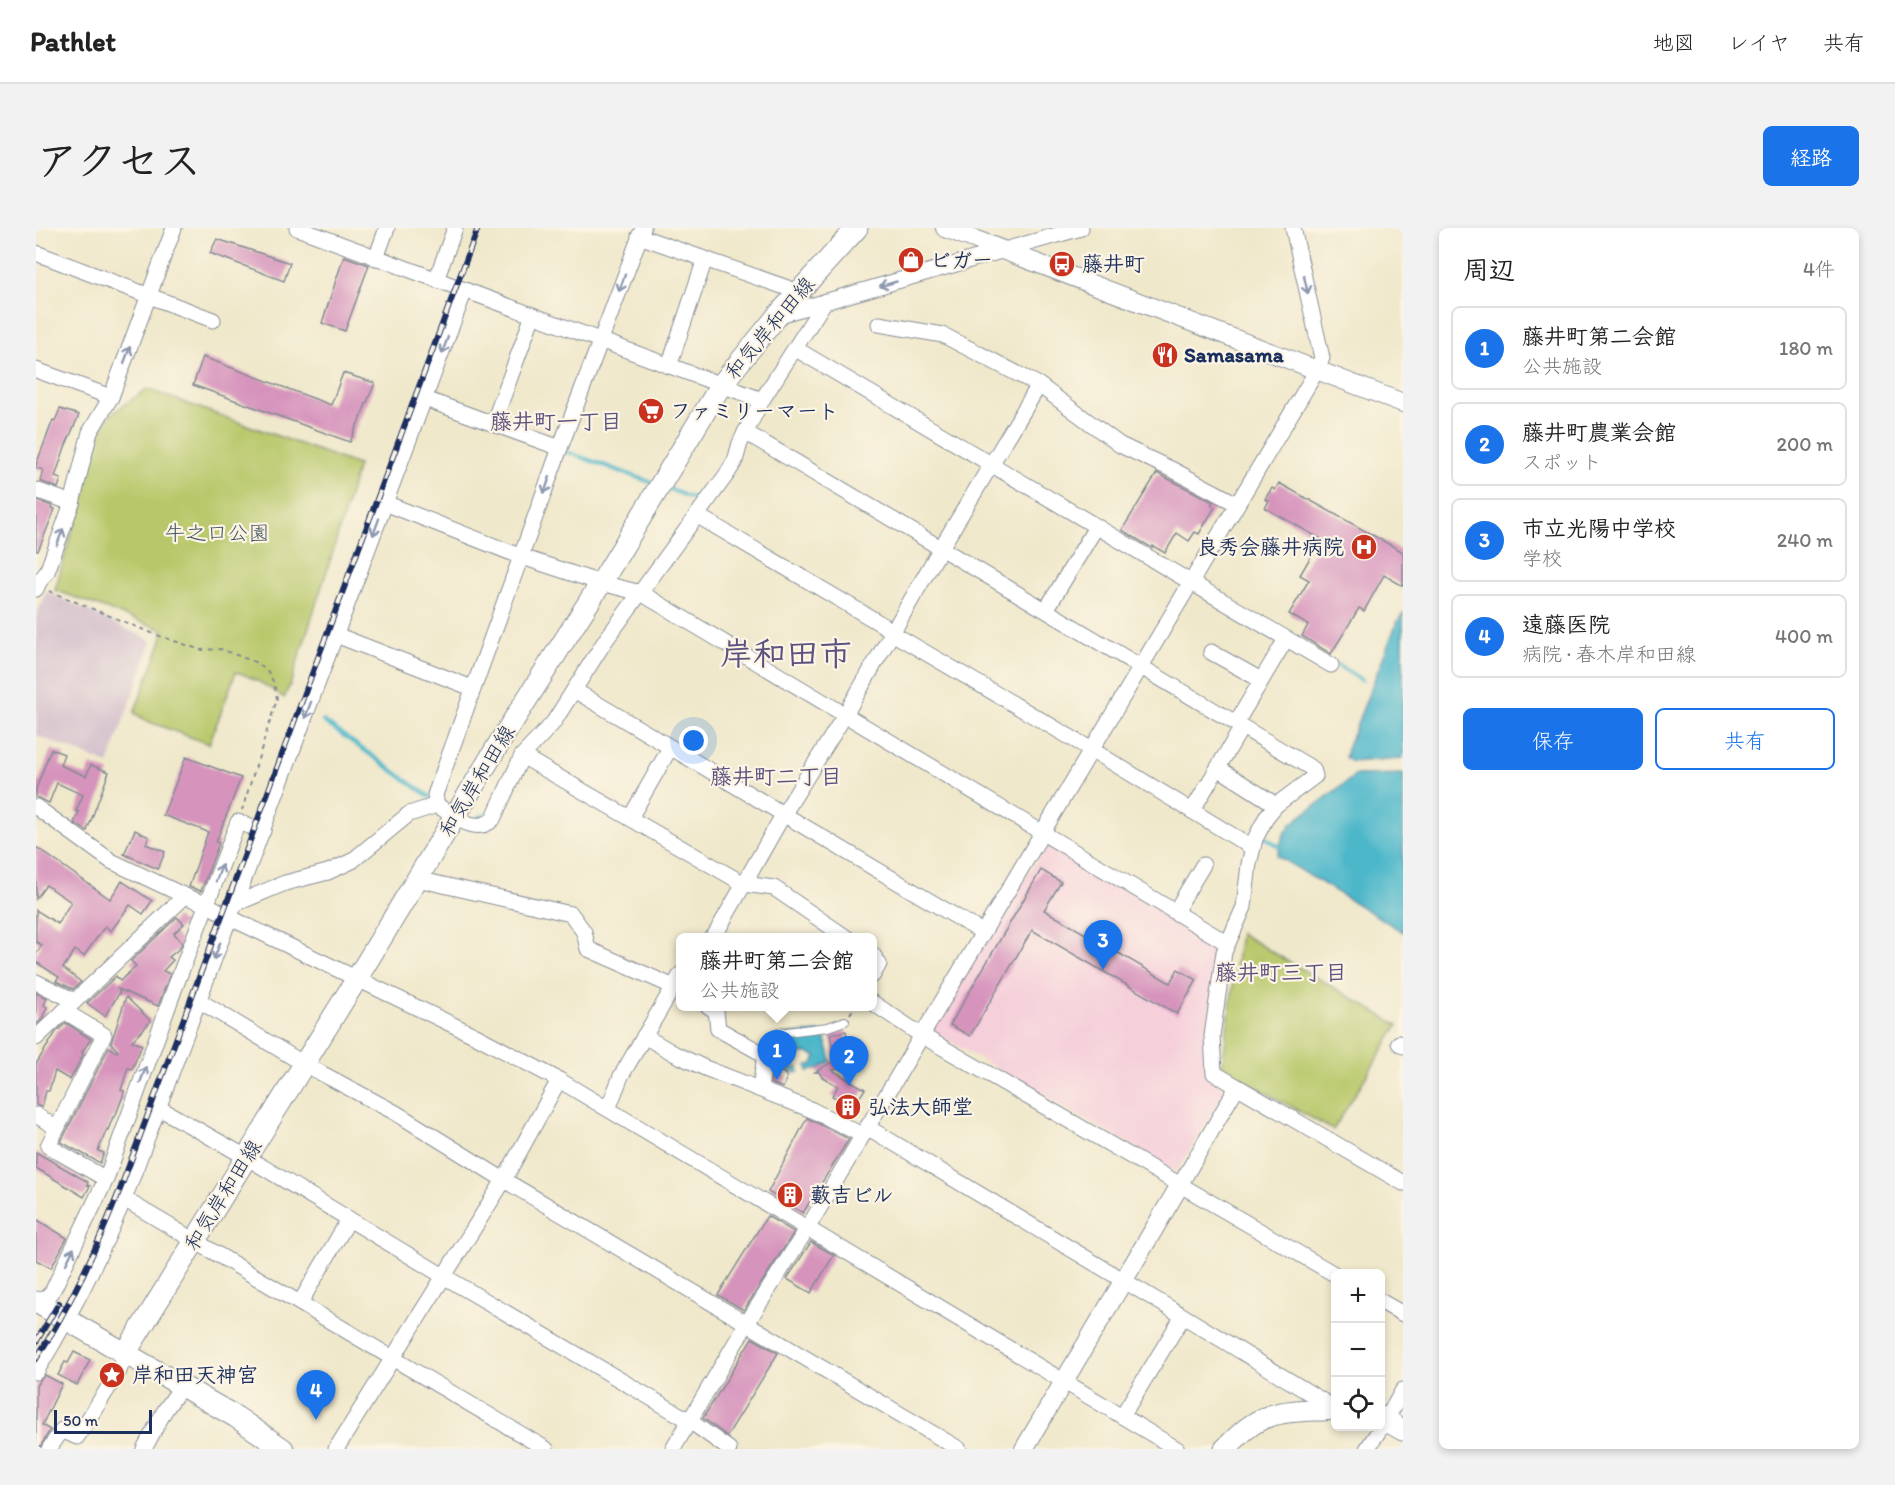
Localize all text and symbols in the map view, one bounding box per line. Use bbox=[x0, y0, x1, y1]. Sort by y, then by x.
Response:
text: Pathlet bbox=[30, 24, 116, 58]
text: 地図 bbox=[1653, 30, 1695, 55]
text: レイヤ bbox=[1728, 30, 1790, 55]
text: 共有 bbox=[1823, 30, 1865, 55]
button: 経路 bbox=[1763, 126, 1859, 186]
text: アクセス bbox=[36, 135, 201, 186]
shop icon: ビガー bbox=[896, 245, 926, 275]
place label: ビガー bbox=[930, 247, 993, 272]
bus stop icon: 藤井町 bbox=[1047, 249, 1077, 279]
place label: 藤井町 bbox=[1082, 251, 1145, 276]
text: 周辺 bbox=[1463, 254, 1515, 286]
text: 4件 bbox=[1803, 257, 1835, 281]
street label: 和気岸和田線 bbox=[720, 271, 820, 384]
one-way arrow bbox=[616, 273, 627, 292]
one-way arrow bbox=[1300, 275, 1312, 294]
one-way arrow bbox=[878, 278, 897, 290]
text: 藤井町第二会館 bbox=[1522, 323, 1676, 350]
one-way arrow bbox=[439, 335, 450, 354]
text: 1 bbox=[1480, 336, 1489, 360]
text: 180 m bbox=[1779, 336, 1833, 360]
restaurant icon: Samasama bbox=[1150, 340, 1180, 370]
place label: Samasama bbox=[1184, 342, 1285, 367]
one-way arrow bbox=[122, 346, 133, 365]
text: 公共施設 bbox=[1522, 354, 1602, 378]
supermarket icon: ファミリーマート bbox=[636, 396, 666, 426]
place label: ファミリーマート bbox=[670, 398, 839, 423]
district label: 藤井町一丁目 bbox=[490, 408, 622, 435]
text: 藤井町農業会館 bbox=[1522, 419, 1676, 446]
text: 2 bbox=[1479, 432, 1490, 456]
text: 200 m bbox=[1777, 432, 1833, 456]
text: スポット bbox=[1522, 450, 1602, 474]
one-way arrow bbox=[540, 475, 551, 494]
text: 市立光陽中学校 bbox=[1522, 515, 1676, 542]
one-way arrow bbox=[369, 517, 380, 536]
park label: 牛之口公園 bbox=[165, 520, 270, 545]
one-way arrow bbox=[55, 528, 66, 547]
text: 3 bbox=[1479, 528, 1490, 552]
text: 240 m bbox=[1777, 528, 1833, 552]
hospital icon: 良秀会藤井病院 bbox=[1349, 532, 1379, 562]
place label: 良秀会藤井病院 bbox=[1197, 534, 1344, 559]
text: 学校 bbox=[1522, 546, 1562, 570]
text: 遠藤医院 bbox=[1522, 611, 1610, 638]
text: 4 bbox=[1478, 624, 1491, 648]
text: 400 m bbox=[1775, 624, 1833, 648]
district label: 岸和田市 bbox=[720, 634, 852, 673]
text: 病院 · 春木岸和田線 bbox=[1522, 642, 1696, 666]
one-way arrow bbox=[302, 700, 313, 719]
button: 保存 bbox=[1463, 708, 1643, 770]
button: 共有 bbox=[1655, 708, 1835, 770]
street label: 和気岸和田線 bbox=[433, 720, 520, 841]
your location bbox=[679, 726, 708, 755]
district label: 藤井町二丁目 bbox=[710, 763, 842, 790]
one-way arrow bbox=[215, 864, 226, 883]
pin: 3 bbox=[1084, 920, 1122, 970]
popup bbox=[676, 933, 877, 1011]
one-way arrow bbox=[211, 941, 222, 960]
text: 藤井町第二会館 bbox=[699, 947, 854, 974]
district label: 藤井町三丁目 bbox=[1215, 959, 1347, 986]
text: 公共施設 bbox=[699, 978, 779, 1002]
pin: 1 bbox=[758, 1030, 796, 1080]
pin: 2 bbox=[830, 1036, 868, 1086]
one-way arrow bbox=[138, 1066, 149, 1085]
building icon: 弘法大師堂 bbox=[833, 1092, 863, 1122]
place label: 弘法大師堂 bbox=[868, 1094, 973, 1119]
street label: 和気岸和田線 bbox=[179, 1135, 267, 1255]
building icon: 藪吉ビル bbox=[775, 1180, 805, 1210]
place label: 藪吉ビル bbox=[810, 1182, 894, 1207]
one-way arrow bbox=[65, 1247, 77, 1265]
map controls bbox=[1331, 1269, 1385, 1431]
button: + bbox=[1331, 1269, 1385, 1323]
button: − bbox=[1331, 1323, 1385, 1377]
place icon: 岸和田天神宮 bbox=[97, 1360, 127, 1390]
place label: 岸和田天神宮 bbox=[132, 1362, 258, 1387]
pin: 4 bbox=[296, 1370, 336, 1420]
button: locate bbox=[1331, 1377, 1385, 1431]
scale bar bbox=[54, 1407, 152, 1434]
text: 50 m bbox=[63, 1411, 98, 1430]

